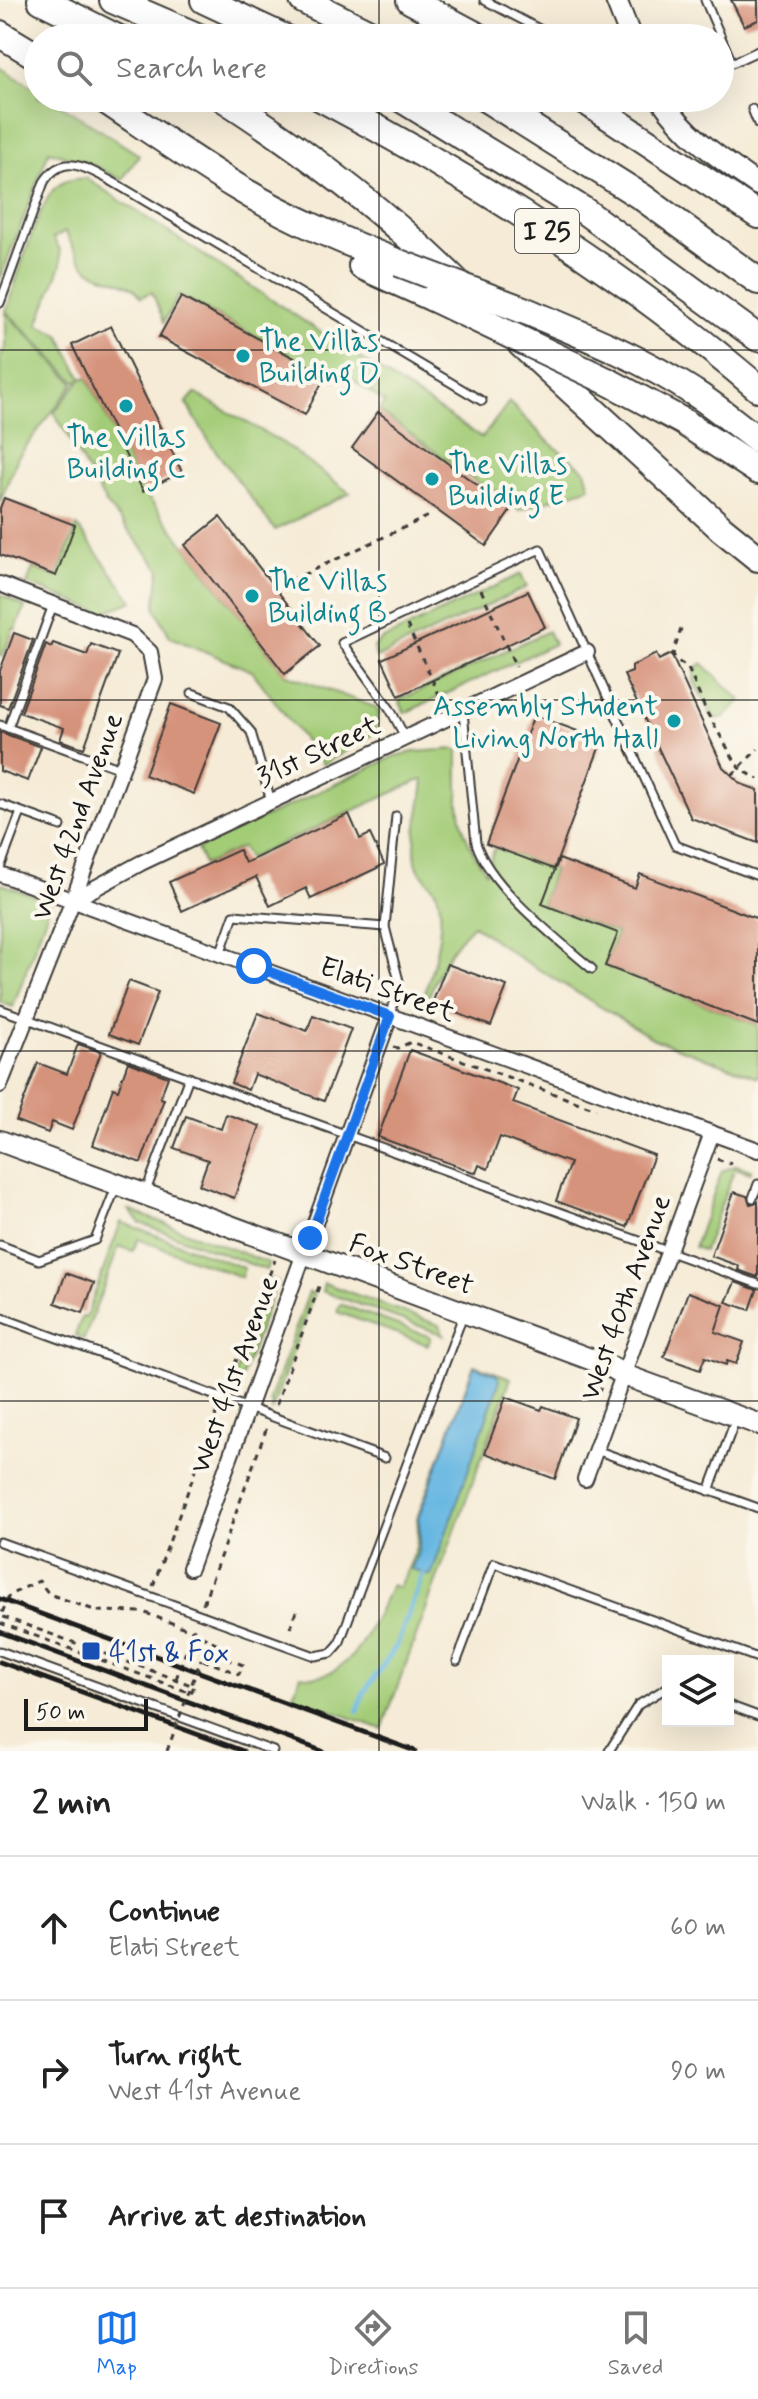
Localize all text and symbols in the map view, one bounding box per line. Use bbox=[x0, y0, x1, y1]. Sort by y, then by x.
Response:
search box bbox=[24, 24, 734, 112]
icon: search bbox=[52, 46, 96, 90]
text: Search here bbox=[116, 49, 267, 88]
road number: I 25 bbox=[515, 209, 579, 253]
place label: The Villas Building D bbox=[259, 324, 380, 396]
marker: The Villas Building D bbox=[234, 347, 252, 365]
marker: The Villas Building C bbox=[117, 397, 135, 415]
place label: The Villas Building C bbox=[66, 420, 186, 492]
place label: The Villas Building E bbox=[448, 447, 567, 519]
marker: The Villas Building E bbox=[423, 470, 441, 488]
place label: The Villas Building B bbox=[268, 564, 387, 636]
marker: The Villas Building B bbox=[243, 587, 261, 605]
place label: Assembly Student Living North Hall bbox=[433, 689, 658, 758]
street label: 31st Street bbox=[252, 707, 387, 797]
street label: West 42nd Avenue bbox=[24, 708, 133, 925]
marker: Assembly Student Living North Hall bbox=[665, 712, 683, 730]
route start bbox=[236, 948, 272, 984]
street label: Elati Street bbox=[314, 949, 461, 1032]
street label: West 40th Avenue bbox=[572, 1190, 681, 1406]
route end bbox=[292, 1220, 328, 1256]
street label: Fox Street bbox=[344, 1226, 479, 1305]
street label: West 41st Avenue bbox=[182, 1271, 288, 1479]
place label: 41st & Fox bbox=[109, 1635, 229, 1672]
marker: 41st & Fox bbox=[80, 1640, 102, 1662]
map controls bbox=[662, 1655, 734, 1727]
button: layers bbox=[662, 1655, 734, 1727]
scale bar bbox=[24, 1695, 148, 1731]
text: 50 m bbox=[36, 1699, 85, 1727]
text: 2 min bbox=[32, 1781, 112, 1826]
text: Walk · 150 m bbox=[581, 1786, 726, 1820]
text: Continue bbox=[108, 1892, 220, 1931]
icon: ahead bbox=[32, 1906, 76, 1950]
text: 60 m bbox=[670, 1911, 726, 1945]
text: Elati Street bbox=[108, 1931, 240, 1965]
text: Turn right bbox=[108, 2036, 241, 2075]
icon: right bbox=[32, 2050, 76, 2094]
text: 90 m bbox=[671, 2055, 726, 2089]
text: West 41st Avenue bbox=[108, 2075, 301, 2109]
icon: arrive bbox=[32, 2194, 76, 2238]
text: Arrive at destination bbox=[108, 2197, 366, 2236]
tab: Map bbox=[95, 2306, 139, 2382]
tab: Directions bbox=[328, 2306, 418, 2382]
tab: Saved bbox=[608, 2306, 663, 2382]

